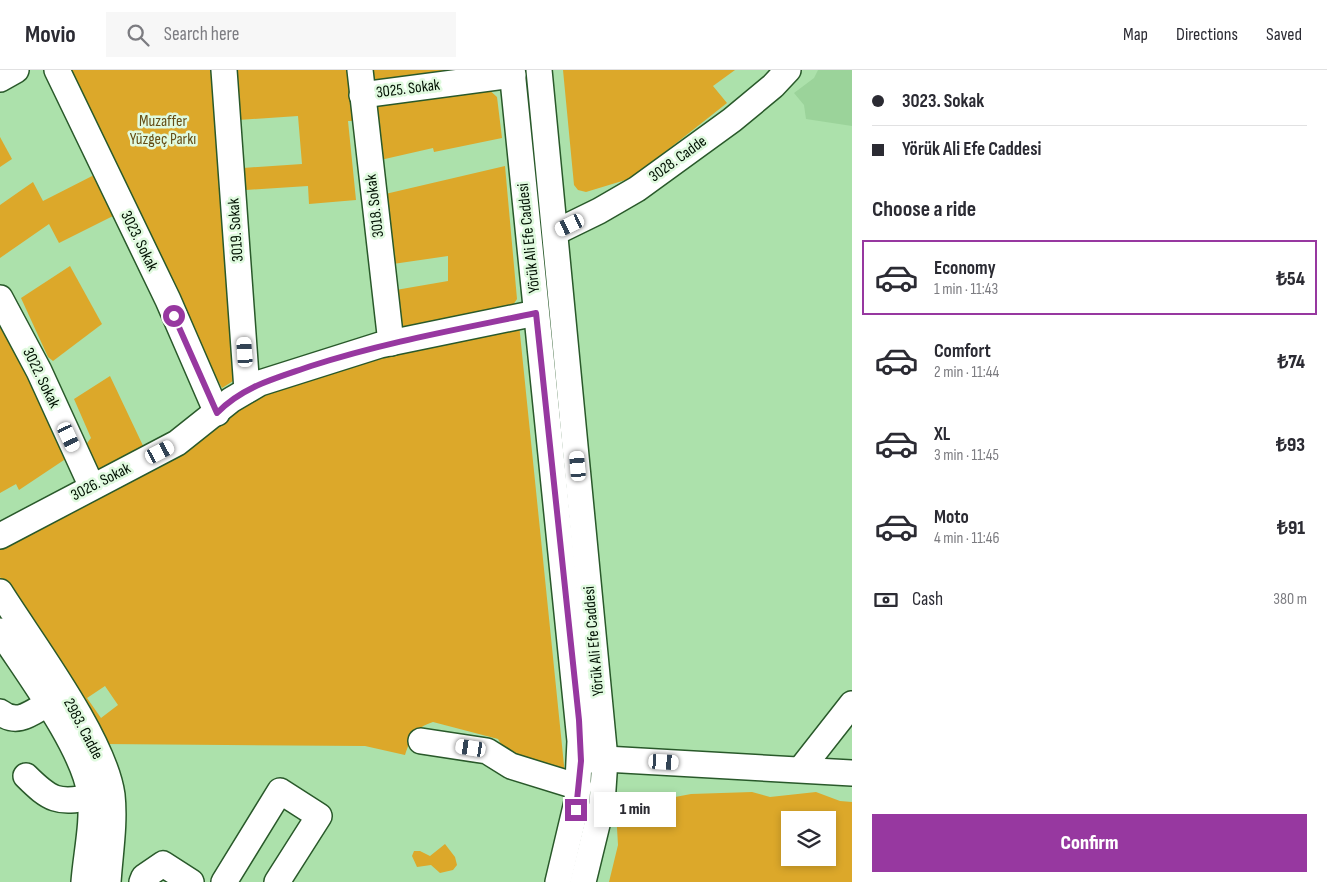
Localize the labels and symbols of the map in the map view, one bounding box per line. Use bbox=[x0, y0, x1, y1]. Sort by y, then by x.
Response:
street label: 3025. Sokak bbox=[375, 76, 441, 102]
park label: Muzaffer Yüzgeç Parkı bbox=[130, 112, 196, 149]
street label: 3028. Cadde bbox=[646, 132, 710, 186]
street label: 3018. Sokak bbox=[362, 173, 388, 239]
street label: Yörük Ali Efe Caddesi bbox=[514, 182, 544, 294]
street label: 3019. Sokak bbox=[224, 198, 248, 262]
street label: 3023. Sokak bbox=[116, 208, 162, 274]
car bbox=[553, 212, 586, 238]
route start bbox=[163, 305, 185, 327]
car bbox=[236, 337, 253, 367]
street label: 3022. Sokak bbox=[18, 345, 64, 411]
car bbox=[55, 420, 82, 454]
car bbox=[143, 439, 176, 465]
car bbox=[569, 450, 586, 482]
street label: 3026. Sokak bbox=[68, 459, 134, 505]
street label: Yörük Ali Efe Caddesi bbox=[580, 585, 608, 697]
street label: 2983. Cadde bbox=[59, 695, 107, 763]
car bbox=[455, 738, 486, 758]
car bbox=[648, 754, 679, 770]
callout: 1 min bbox=[594, 792, 676, 828]
route end bbox=[565, 799, 587, 821]

